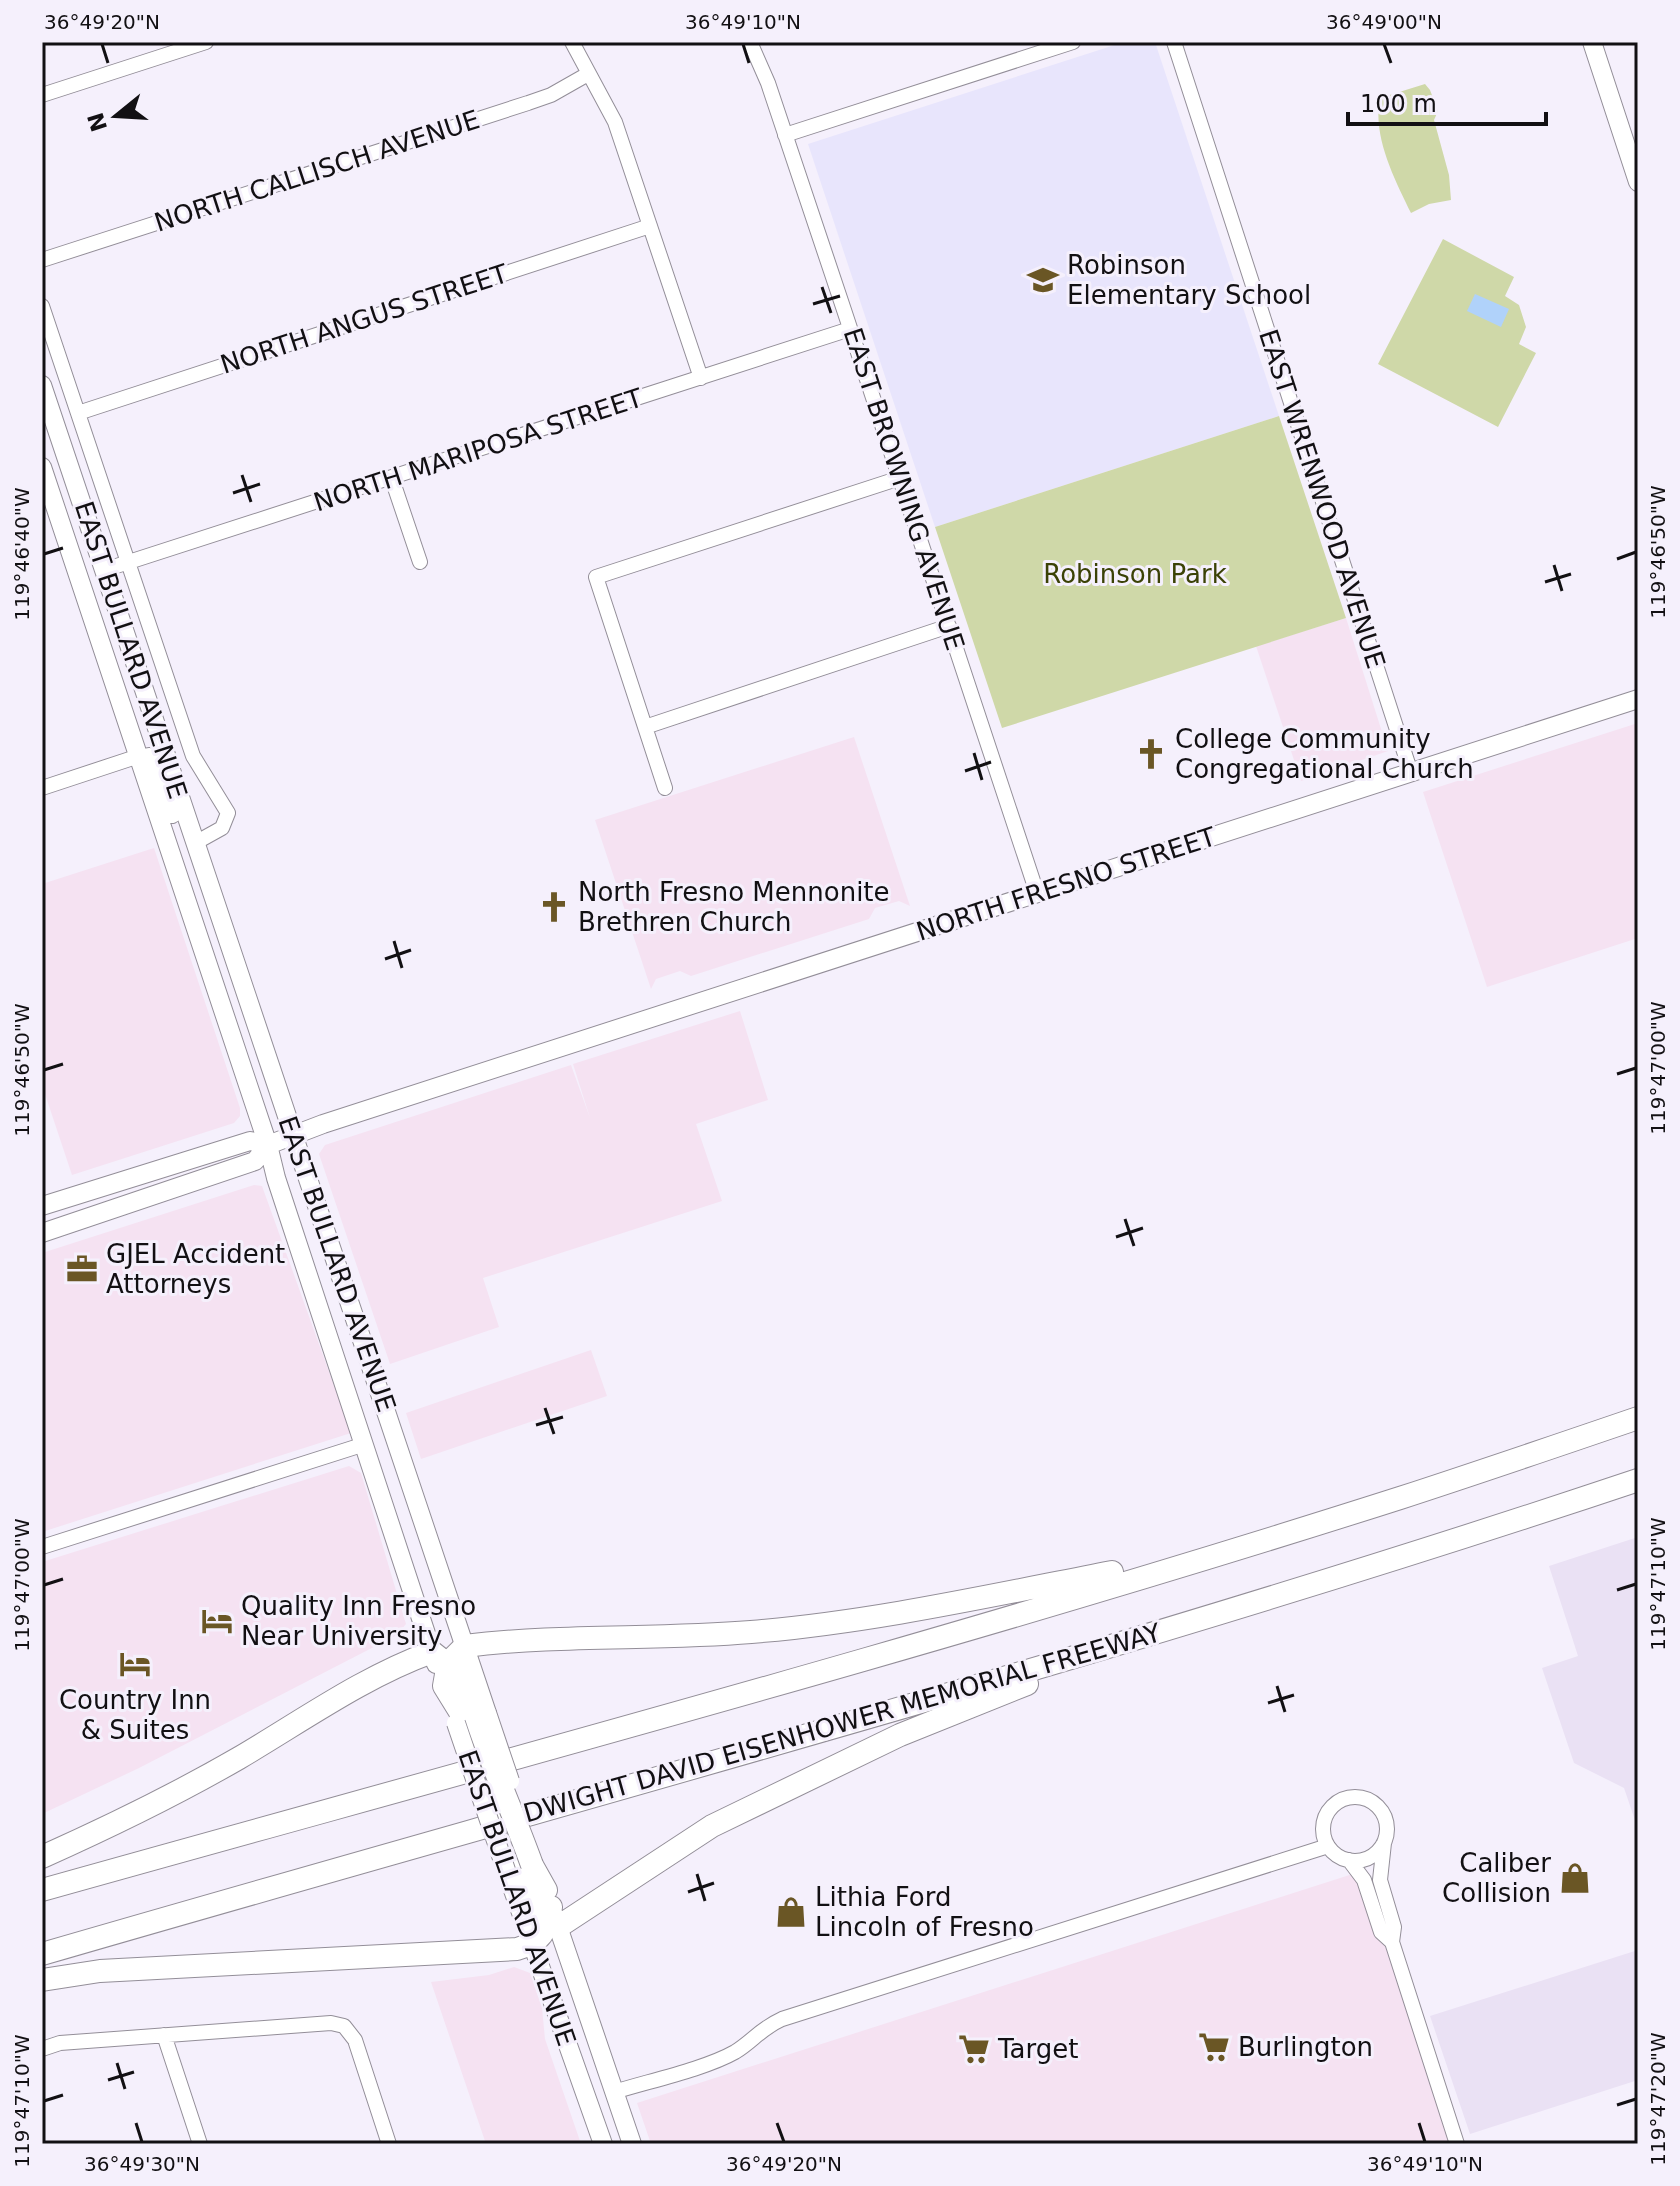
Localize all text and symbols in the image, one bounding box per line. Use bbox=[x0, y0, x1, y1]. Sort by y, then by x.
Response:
text: 36°49'20"N bbox=[44, 10, 160, 34]
text: 36°49'10"N bbox=[685, 10, 801, 34]
text: 36°49'00"N bbox=[1326, 10, 1442, 34]
north arrow bbox=[76, 76, 156, 156]
scale bar bbox=[1348, 76, 1546, 126]
text: 100 m bbox=[1360, 90, 1437, 118]
street label: NORTH CALLISCH AVENUE bbox=[151, 104, 483, 238]
text: N bbox=[83, 109, 112, 135]
place label: Robinson Elementary School bbox=[1067, 250, 1311, 310]
street label: NORTH ANGUS STREET bbox=[217, 258, 511, 380]
school or university icon: Robinson Elementary School bbox=[1026, 263, 1060, 297]
street label: EAST BROWNING AVENUE bbox=[838, 324, 970, 654]
street label: EAST WRENWOOD AVENUE bbox=[1253, 326, 1391, 672]
street label: NORTH MARIPOSA STREET bbox=[310, 383, 646, 517]
text: 119°46'50"W bbox=[1646, 485, 1670, 619]
text: 119°46'40"W bbox=[10, 487, 34, 621]
street label: EAST BULLARD AVENUE bbox=[69, 498, 193, 802]
park label: Robinson Park bbox=[1043, 559, 1227, 589]
place label: College Community Congregational Church bbox=[1175, 724, 1474, 784]
church icon: College Community Congregational Church bbox=[1134, 737, 1168, 771]
street label: NORTH FRESNO STREET bbox=[912, 821, 1220, 947]
place label: North Fresno Mennonite Brethren Church bbox=[578, 877, 890, 937]
church icon: North Fresno Mennonite Brethren Church bbox=[537, 890, 571, 924]
text: 119°47'00"W bbox=[1646, 1001, 1670, 1135]
text: 119°46'50"W bbox=[10, 1003, 34, 1137]
street label: EAST BULLARD AVENUE bbox=[272, 1112, 402, 1416]
place label: GJEL Accident Attorneys bbox=[106, 1239, 285, 1299]
office icon: GJEL Accident Attorneys bbox=[65, 1252, 99, 1286]
text: 119°47'10"W bbox=[1646, 1517, 1670, 1651]
text: 119°47'00"W bbox=[10, 1518, 34, 1652]
place label: Quality Inn Fresno Near University bbox=[241, 1591, 476, 1651]
hotel icon: Quality Inn Fresno Near University bbox=[200, 1604, 234, 1638]
street label: DWIGHT DAVID EISENHOWER MEMORIAL FREEWAY bbox=[520, 1617, 1164, 1829]
hotel icon: Country Inn & Suites bbox=[118, 1647, 152, 1681]
place label: Country Inn & Suites bbox=[59, 1685, 211, 1745]
street label: EAST BULLARD AVENUE bbox=[452, 1746, 582, 2050]
place label: Caliber Collision bbox=[1442, 1848, 1551, 1908]
shop icon: Caliber Collision bbox=[1558, 1861, 1592, 1895]
place label: Lithia Ford Lincoln of Fresno bbox=[815, 1882, 1034, 1942]
shop icon: Lithia Ford Lincoln of Fresno bbox=[774, 1895, 808, 1929]
supermarket icon: Burlington bbox=[1197, 2030, 1231, 2064]
supermarket icon: Target bbox=[957, 2032, 991, 2066]
place label: Burlington bbox=[1238, 2032, 1373, 2062]
text: 119°47'20"W bbox=[1646, 2032, 1670, 2166]
text: 119°47'10"W bbox=[10, 2034, 34, 2168]
place label: Target bbox=[997, 2034, 1078, 2064]
text: 36°49'30"N bbox=[84, 2152, 200, 2176]
text: 36°49'20"N bbox=[726, 2152, 842, 2176]
text: 36°49'10"N bbox=[1367, 2152, 1483, 2176]

